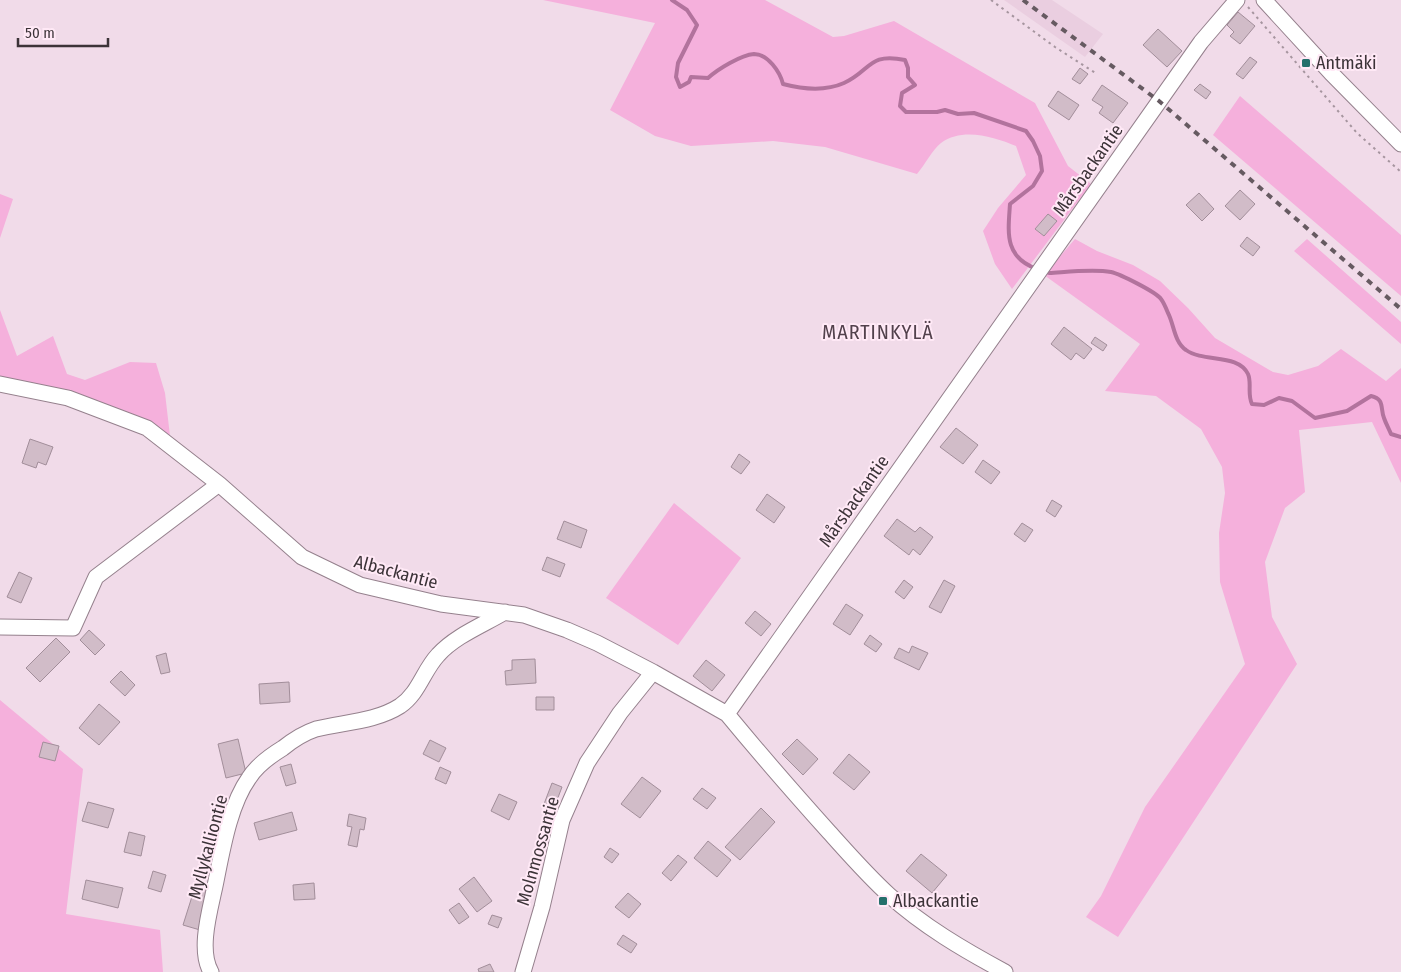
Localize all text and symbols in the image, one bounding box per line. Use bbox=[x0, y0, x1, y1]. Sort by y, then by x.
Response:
scale bar bbox=[18, 15, 108, 47]
text: 50 m bbox=[25, 24, 55, 42]
place label: Antmäki bbox=[1316, 52, 1376, 74]
marker: Antmäki bbox=[1300, 57, 1312, 69]
street label: Mårsbackantie bbox=[1048, 120, 1128, 220]
district label: MARTINKYLÄ bbox=[822, 320, 934, 344]
street label: Mårsbackantie bbox=[814, 451, 894, 551]
street label: Albackantie bbox=[352, 550, 440, 594]
street label: Myllykalliontie bbox=[183, 792, 233, 902]
street label: Molnmossantie bbox=[512, 794, 564, 908]
place label: Albackantie bbox=[893, 890, 979, 912]
marker: Albackantie bbox=[877, 895, 889, 907]

